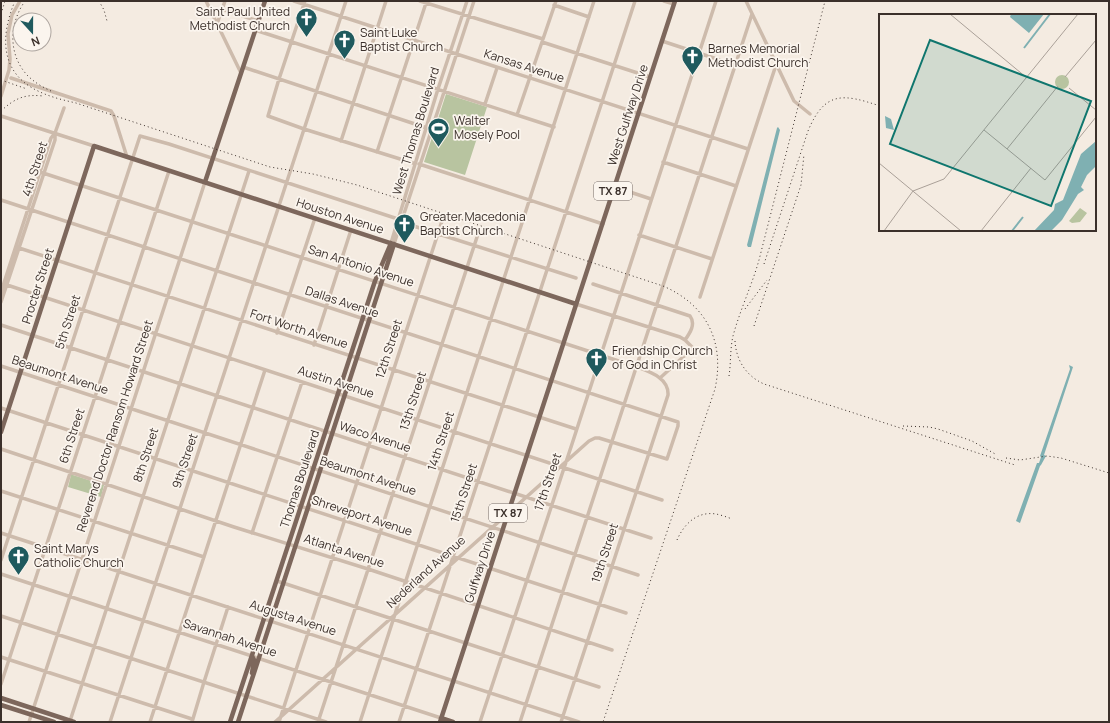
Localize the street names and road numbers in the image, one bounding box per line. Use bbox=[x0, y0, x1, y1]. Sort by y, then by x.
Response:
street label: Kansas Avenue bbox=[482, 45, 567, 87]
street label: West Gulfway Drive bbox=[603, 62, 652, 168]
street label: West Thomas Boulevard bbox=[388, 65, 443, 197]
street label: 4th Street bbox=[18, 139, 51, 198]
road number: TX 87 bbox=[594, 182, 632, 200]
street label: Houston Avenue bbox=[294, 193, 386, 238]
street label: San Antonio Avenue bbox=[306, 240, 416, 291]
street label: Procter Street bbox=[17, 246, 58, 326]
street label: Dallas Avenue bbox=[303, 282, 381, 321]
street label: 5th Street bbox=[51, 292, 84, 351]
street label: Fort Worth Avenue bbox=[248, 305, 350, 352]
street label: 12th Street bbox=[371, 317, 406, 381]
street label: Reverend Doctor Ransom Howard Street bbox=[72, 318, 157, 534]
street label: Beaumont Avenue bbox=[10, 351, 111, 398]
street label: Austin Avenue bbox=[296, 361, 376, 402]
street label: 13th Street bbox=[395, 369, 430, 432]
street label: 6th Street bbox=[55, 406, 88, 466]
street label: 14th Street bbox=[423, 409, 458, 473]
street label: Waco Avenue bbox=[337, 417, 413, 456]
street label: 8th Street bbox=[129, 425, 162, 484]
street label: Thomas Boulevard bbox=[276, 428, 323, 530]
street label: 9th Street bbox=[168, 431, 201, 491]
street label: 17th Street bbox=[530, 450, 565, 513]
street label: Beaumont Avenue bbox=[318, 452, 419, 499]
street label: 15th Street bbox=[446, 461, 481, 525]
street label: Shreveport Avenue bbox=[310, 491, 415, 540]
road number: TX 87 bbox=[489, 504, 527, 522]
street label: 19th Street bbox=[587, 521, 622, 585]
street label: Gulfway Drive bbox=[460, 529, 499, 605]
street label: Atlanta Avenue bbox=[302, 530, 387, 572]
street label: Nederland Avenue bbox=[383, 532, 469, 612]
street label: Augusta Avenue bbox=[248, 596, 339, 640]
street label: Savannah Avenue bbox=[181, 614, 279, 661]

